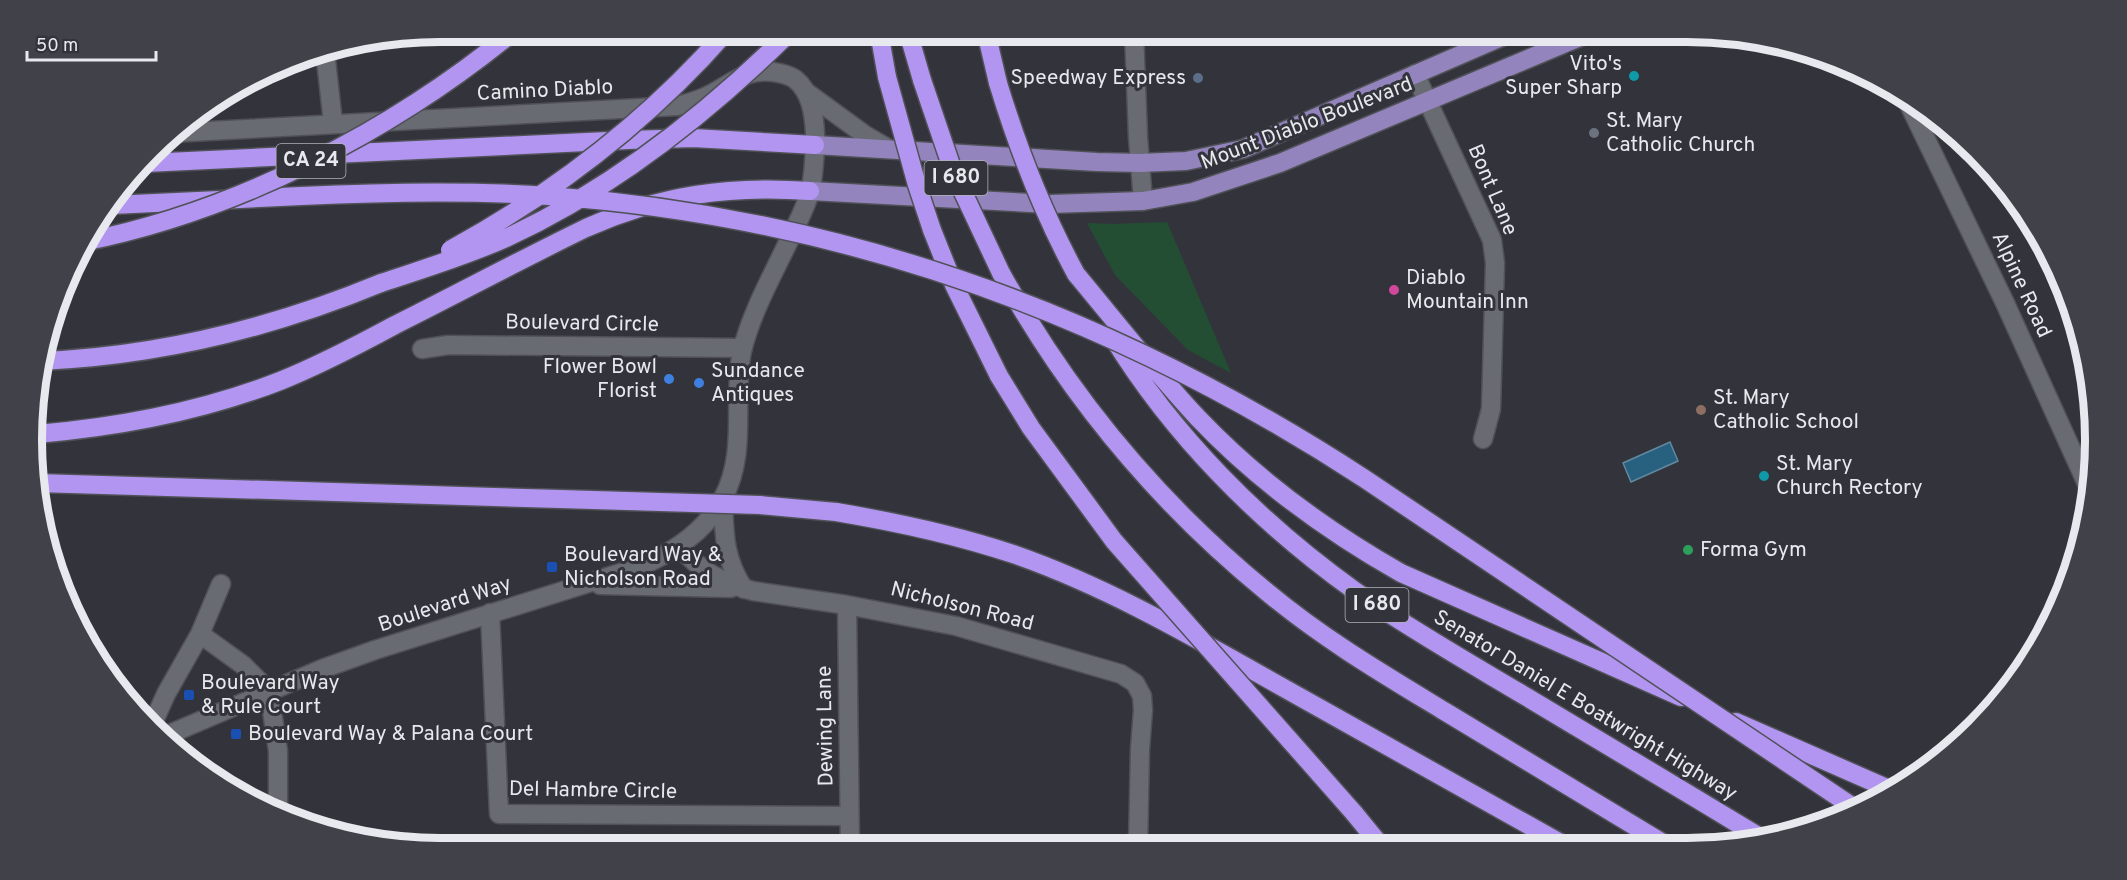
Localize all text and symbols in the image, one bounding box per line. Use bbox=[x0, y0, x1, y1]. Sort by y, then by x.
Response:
scale bar bbox=[27, 24, 156, 62]
text: 50 m bbox=[36, 35, 78, 58]
place label: Vito's Super Sharp bbox=[1505, 51, 1622, 102]
place label: Speedway Express bbox=[1010, 65, 1186, 92]
marker: Vito's Super Sharp bbox=[1627, 69, 1641, 83]
marker: Speedway Express bbox=[1191, 71, 1205, 85]
street label: Mount Diablo Boulevard bbox=[1197, 71, 1417, 177]
street label: Camino Diablo bbox=[476, 74, 614, 108]
place label: St. Mary Catholic Church bbox=[1606, 108, 1755, 159]
marker: St. Mary Catholic Church bbox=[1587, 126, 1601, 140]
street label: Bont Lane bbox=[1461, 140, 1523, 240]
road number: CA 24 bbox=[276, 144, 346, 178]
road number: I 680 bbox=[924, 161, 988, 195]
street label: Alpine Road bbox=[1985, 228, 2057, 342]
place label: Diablo Mountain Inn bbox=[1406, 265, 1529, 316]
marker: Diablo Mountain Inn bbox=[1387, 283, 1401, 297]
street label: Boulevard Circle bbox=[505, 309, 659, 339]
place label: Flower Bowl Florist bbox=[543, 354, 657, 405]
place label: Sundance Antiques bbox=[711, 358, 805, 409]
marker: Flower Bowl Florist bbox=[662, 372, 676, 386]
marker: Sundance Antiques bbox=[692, 376, 706, 390]
place label: St. Mary Catholic School bbox=[1713, 385, 1859, 436]
marker: St. Mary Catholic School bbox=[1694, 403, 1708, 417]
place label: St. Mary Church Rectory bbox=[1776, 451, 1923, 502]
marker: St. Mary Church Rectory bbox=[1757, 469, 1771, 483]
place label: Forma Gym bbox=[1700, 537, 1807, 564]
place label: Boulevard Way & Nicholson Road bbox=[564, 542, 722, 593]
marker: Forma Gym bbox=[1681, 543, 1695, 557]
marker: Boulevard Way & Nicholson Road bbox=[545, 560, 559, 574]
street label: Boulevard Way bbox=[375, 571, 515, 639]
street label: Nicholson Road bbox=[888, 576, 1036, 638]
road number: I 680 bbox=[1346, 588, 1408, 622]
street label: Senator Daniel E Boatwright Highway bbox=[1428, 604, 1742, 808]
street label: Dewing Lane bbox=[811, 665, 841, 787]
place label: Boulevard Way & Rule Court bbox=[201, 670, 340, 721]
marker: Boulevard Way & Rule Court bbox=[182, 688, 196, 702]
place label: Boulevard Way & Palana Court bbox=[248, 721, 533, 748]
marker: Boulevard Way & Palana Court bbox=[229, 727, 243, 741]
street label: Del Hambre Circle bbox=[509, 776, 677, 806]

